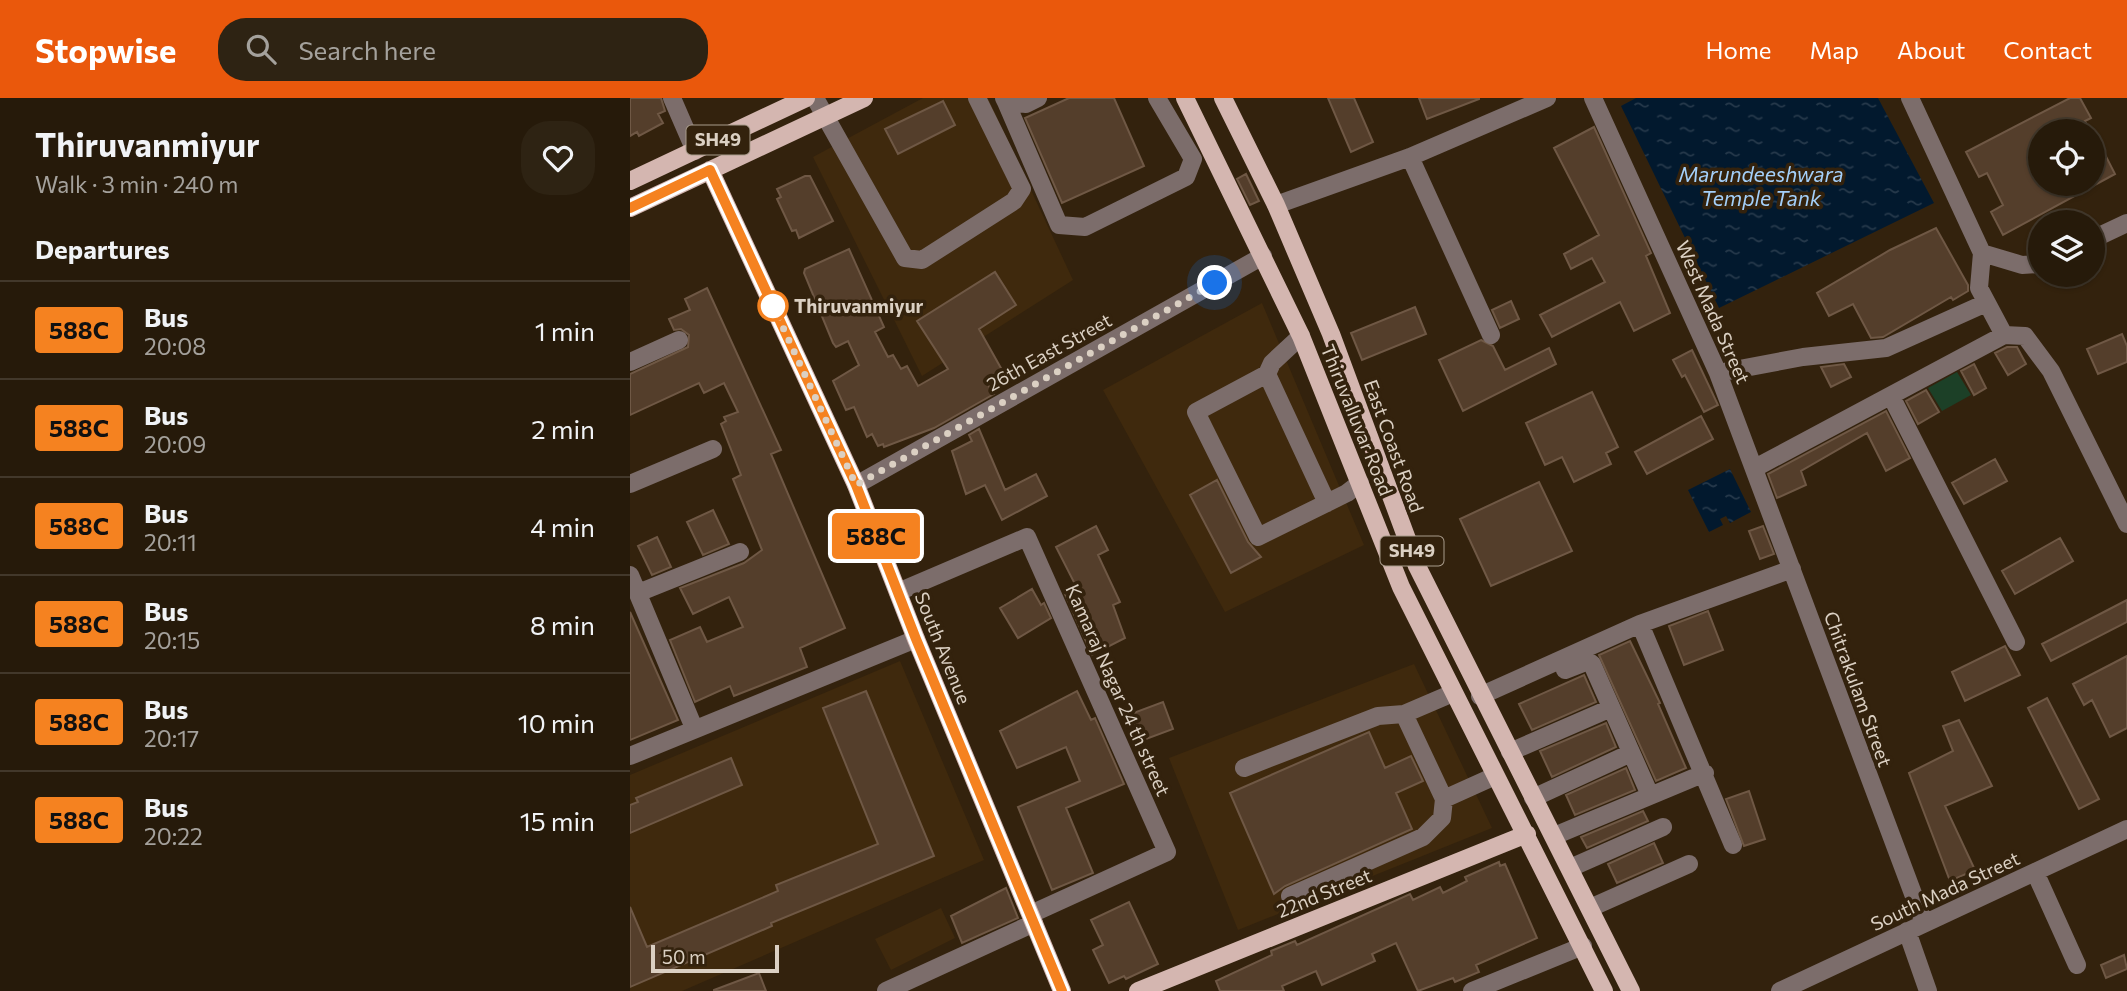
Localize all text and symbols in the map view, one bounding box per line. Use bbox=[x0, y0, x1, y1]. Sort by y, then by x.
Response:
search box bbox=[218, 18, 708, 81]
text: Stopwise bbox=[35, 29, 176, 70]
icon: search bbox=[242, 30, 280, 68]
text: Search here bbox=[298, 34, 436, 65]
text: Home bbox=[1706, 35, 1772, 64]
text: Map bbox=[1810, 35, 1859, 64]
text: About bbox=[1897, 35, 1965, 64]
text: Contact bbox=[2003, 35, 2092, 64]
map controls bbox=[2028, 119, 2105, 287]
button: locate bbox=[2028, 119, 2105, 196]
button: heart bbox=[521, 121, 595, 195]
text: Thiruvanmiyur bbox=[35, 123, 260, 164]
road number: SH49 bbox=[686, 126, 749, 154]
water label: Marundeeshwara Temple Tank bbox=[1678, 161, 1844, 210]
text: Walk · 3 min · 240 m bbox=[35, 170, 238, 198]
button: layers bbox=[2028, 210, 2105, 287]
text: Departures bbox=[35, 233, 170, 264]
street label: West Mada Street bbox=[1672, 237, 1755, 387]
your location bbox=[1197, 265, 1232, 300]
marker: Thiruvanmiyur bbox=[758, 291, 788, 321]
place label: Thiruvanmiyur bbox=[794, 294, 923, 317]
text: Bus bbox=[144, 301, 188, 332]
street label: 26th East Street bbox=[982, 308, 1115, 395]
text: 588C bbox=[49, 315, 109, 344]
text: 1 min bbox=[535, 315, 595, 346]
text: 20:08 bbox=[144, 332, 206, 360]
street label: Thiruvalluvar Road bbox=[1317, 341, 1398, 499]
street label: East Coast Road bbox=[1360, 376, 1429, 516]
text: Bus bbox=[144, 399, 188, 430]
text: 588C bbox=[49, 413, 109, 442]
text: 2 min bbox=[531, 413, 595, 444]
text: 20:09 bbox=[144, 430, 206, 458]
text: Bus bbox=[144, 497, 188, 528]
text: 588C bbox=[49, 511, 109, 540]
text: 4 min bbox=[530, 511, 595, 542]
line badge: 588C bbox=[827, 513, 925, 559]
text: 588C bbox=[846, 521, 906, 550]
text: 20:11 bbox=[144, 528, 197, 556]
road number: SH49 bbox=[1380, 536, 1444, 565]
street label: Kamaraj Nagar 24 th street bbox=[1061, 580, 1176, 800]
street label: South Avenue bbox=[911, 588, 976, 707]
text: Bus bbox=[144, 595, 188, 626]
street label: Chitrakulam Street bbox=[1820, 608, 1897, 770]
text: 588C bbox=[49, 609, 109, 638]
text: 8 min bbox=[530, 609, 595, 640]
text: 20:15 bbox=[144, 626, 200, 654]
text: Bus bbox=[144, 693, 188, 724]
text: 588C bbox=[49, 707, 109, 736]
text: 10 min bbox=[518, 707, 595, 738]
text: 20:17 bbox=[144, 724, 199, 752]
text: Bus bbox=[144, 791, 188, 822]
text: 588C bbox=[49, 805, 109, 834]
text: 15 min bbox=[520, 805, 595, 836]
text: 20:22 bbox=[144, 822, 203, 850]
street label: South Mada Street bbox=[1867, 846, 2023, 935]
street label: 22nd Street bbox=[1273, 863, 1375, 922]
scale bar bbox=[651, 942, 779, 974]
text: 50 m bbox=[662, 945, 706, 968]

